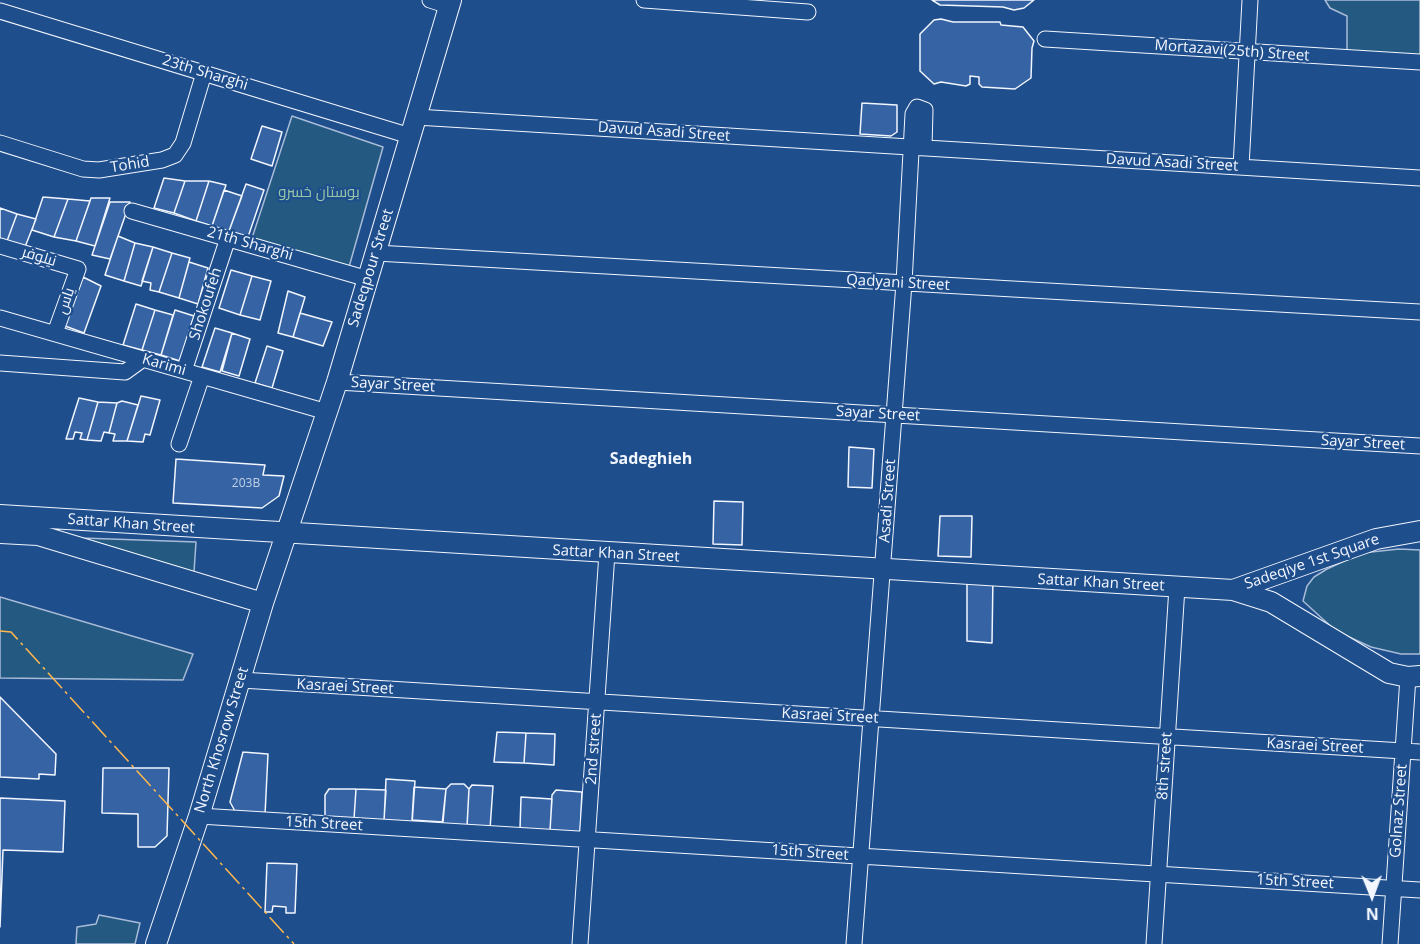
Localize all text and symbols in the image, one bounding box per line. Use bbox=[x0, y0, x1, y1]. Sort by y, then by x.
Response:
street label: Mortazavi(25th) Street bbox=[1154, 37, 1310, 65]
street label: 23th Sharghi bbox=[160, 51, 250, 95]
street label: Davud Asadi Street bbox=[597, 118, 731, 146]
street label: Davud Asadi Street bbox=[1105, 151, 1239, 175]
street label: Tohid bbox=[109, 153, 151, 177]
park label: بوستان خسرو bbox=[278, 184, 360, 202]
street label: Sadeqpour Street bbox=[344, 207, 398, 329]
street label: 21th Sharghi bbox=[205, 223, 295, 265]
street label: نیلوفر bbox=[19, 243, 59, 271]
street label: Shokoufeh bbox=[186, 265, 226, 343]
street label: Qadyani Street bbox=[846, 271, 950, 295]
street label: یاس bbox=[53, 285, 79, 317]
street label: Karimi bbox=[140, 350, 188, 380]
street label: Sayar Street bbox=[350, 374, 436, 396]
street label: Sayar Street bbox=[835, 403, 921, 425]
street label: Sayar Street bbox=[1320, 432, 1406, 454]
district label: Sadeghieh bbox=[610, 449, 692, 469]
street label: Asadi Street bbox=[876, 459, 900, 543]
house number: 203B bbox=[232, 477, 260, 491]
street label: Sattar Khan Street bbox=[67, 511, 195, 537]
street label: Sadeqiye 1st Square bbox=[1242, 530, 1382, 594]
street label: Sattar Khan Street bbox=[552, 542, 680, 566]
street label: Sattar Khan Street bbox=[1037, 571, 1165, 595]
street label: North Khosrow Street bbox=[191, 665, 253, 815]
street label: Kasraei Street bbox=[296, 675, 394, 699]
street label: Kasraei Street bbox=[781, 704, 879, 728]
street label: 2nd street bbox=[583, 713, 605, 785]
street label: 8th street bbox=[1154, 732, 1176, 800]
street label: Kasraei Street bbox=[1266, 734, 1364, 758]
street label: Golnaz Street bbox=[1387, 763, 1411, 859]
street label: 15th Street bbox=[285, 813, 363, 835]
street label: 15th Street bbox=[771, 841, 849, 865]
north arrow bbox=[1342, 866, 1402, 926]
street label: 15th Street bbox=[1256, 871, 1334, 893]
text: N bbox=[1366, 903, 1379, 925]

